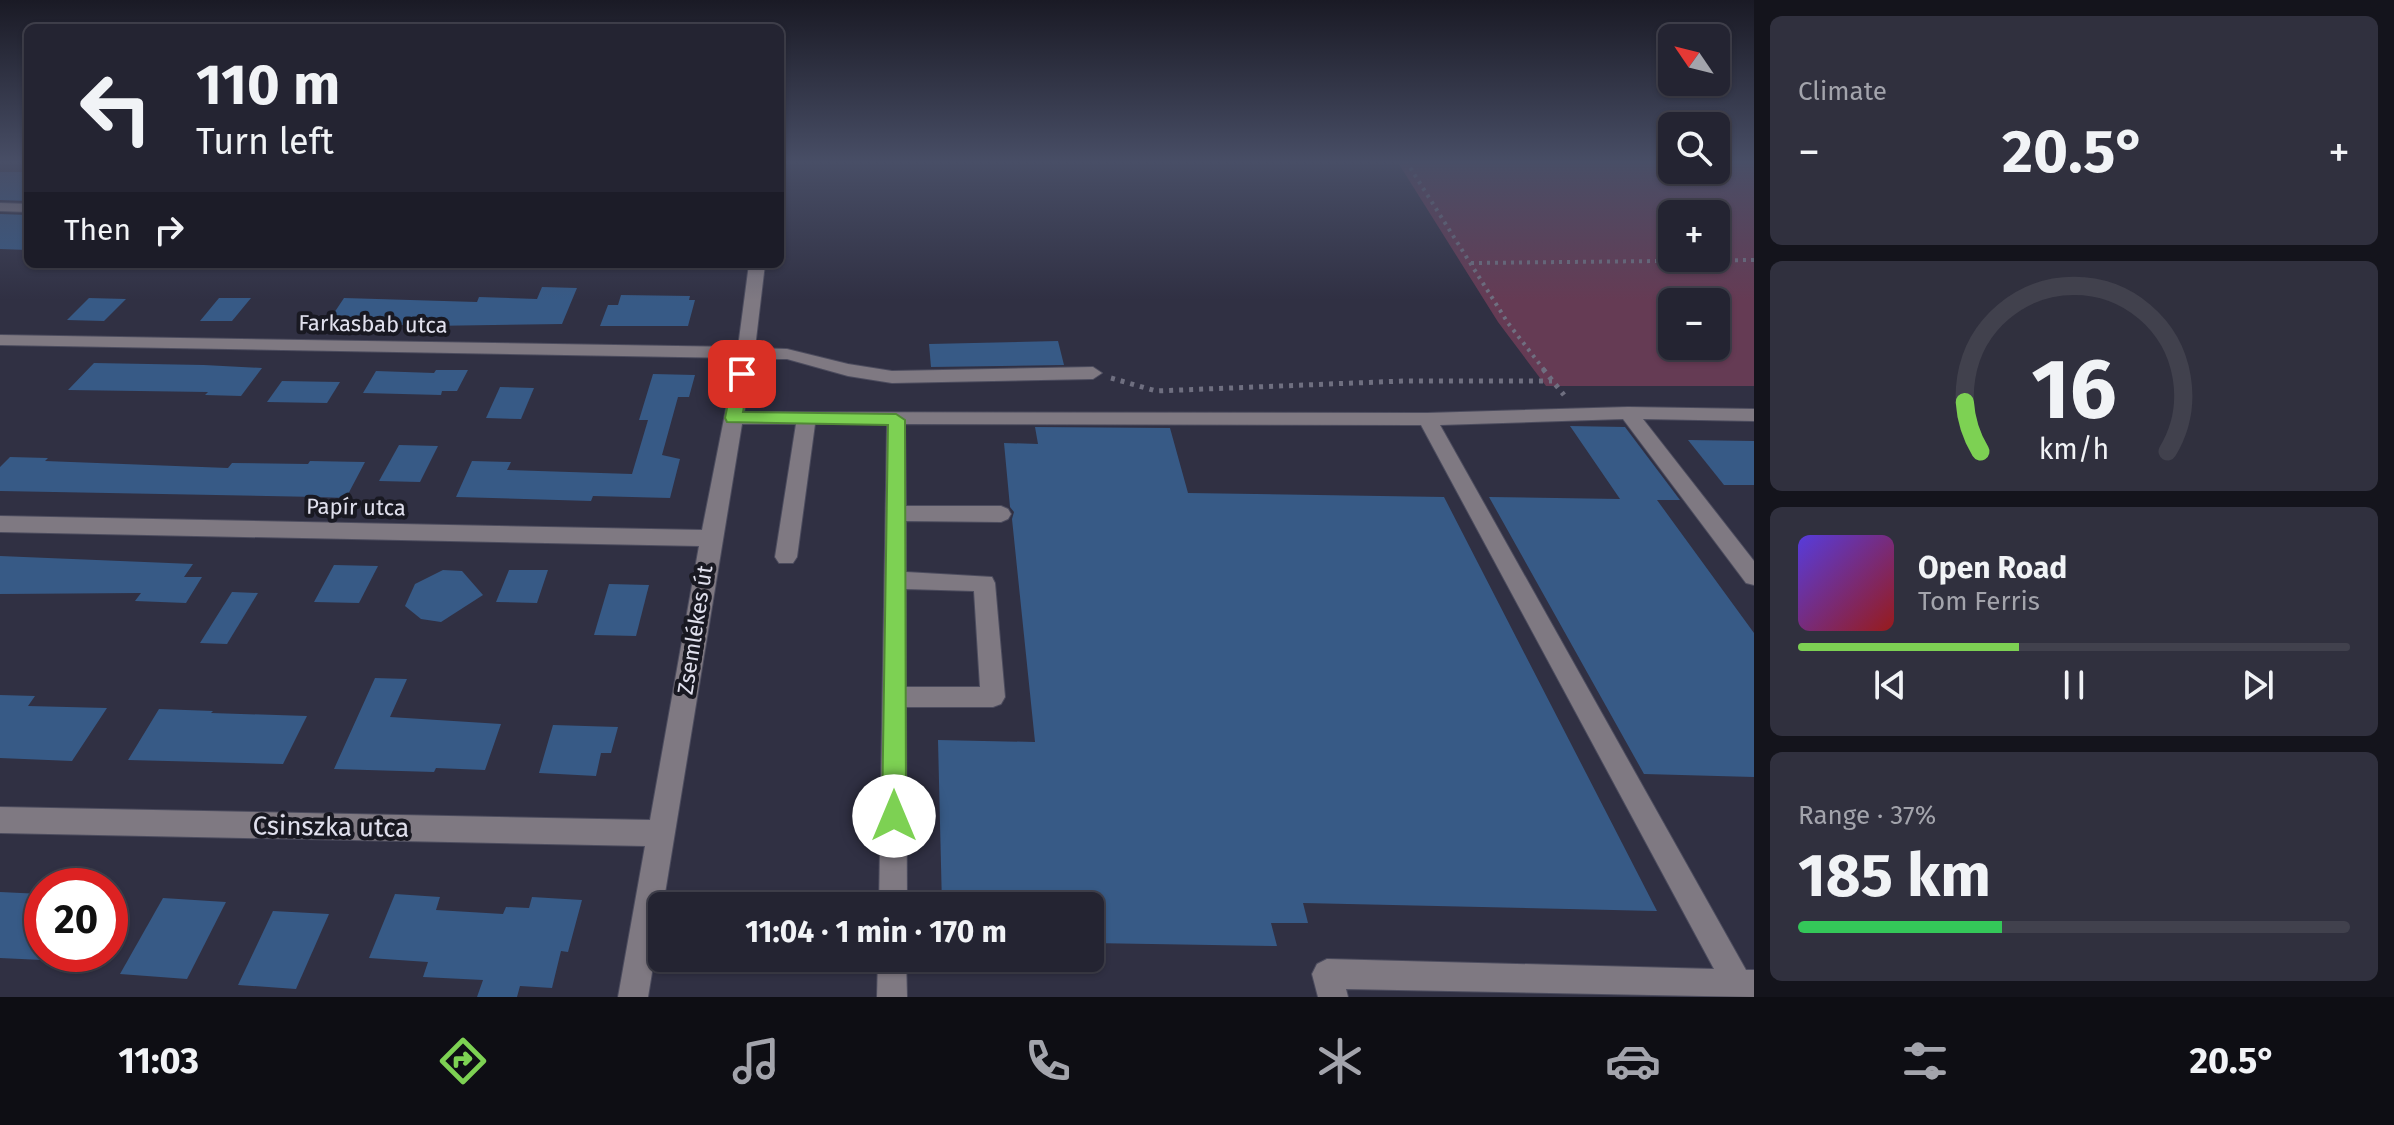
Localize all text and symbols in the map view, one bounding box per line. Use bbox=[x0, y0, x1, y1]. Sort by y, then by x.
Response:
north arrow bbox=[1658, 24, 1730, 96]
map controls bbox=[1658, 24, 1730, 360]
text: 110 m bbox=[196, 52, 340, 119]
icon: left bbox=[64, 56, 168, 160]
text: Climate bbox=[1798, 76, 1887, 107]
button: search bbox=[1658, 112, 1730, 184]
text: 20.5° bbox=[2002, 116, 2146, 188]
text: Turn left bbox=[196, 120, 334, 164]
text: − bbox=[1798, 126, 1820, 179]
text: + bbox=[2328, 126, 2350, 179]
button: + bbox=[1658, 200, 1730, 272]
icon: right bbox=[147, 208, 191, 252]
text: Then bbox=[64, 212, 131, 248]
button: − bbox=[1658, 288, 1730, 360]
street label: Farkasbab utca bbox=[298, 309, 448, 339]
text: 16 bbox=[2031, 339, 2117, 439]
pin bbox=[708, 340, 776, 408]
icon: arrive bbox=[720, 352, 764, 396]
text: km/h bbox=[2039, 432, 2109, 467]
street label: Papír utca bbox=[306, 493, 406, 521]
text: Open Road bbox=[1918, 550, 2067, 586]
street label: Zsemlékes út bbox=[671, 563, 719, 697]
text: Tom Ferris bbox=[1918, 586, 2040, 617]
icon: previous bbox=[1868, 663, 1912, 707]
icon: pause bbox=[2052, 663, 2096, 707]
icon: next bbox=[2236, 663, 2280, 707]
position arrow bbox=[852, 774, 936, 858]
text: Range · 37% bbox=[1798, 800, 1936, 831]
street label: Csinszka utca bbox=[252, 810, 410, 844]
text: 185 km bbox=[1798, 840, 1991, 912]
speed limit sign: 20 bbox=[24, 868, 128, 972]
text: 11:04 · 1 min · 170 m bbox=[745, 914, 1007, 950]
icon: directions bbox=[435, 1033, 491, 1089]
icon: music bbox=[728, 1033, 784, 1089]
icon: phone bbox=[1020, 1033, 1076, 1089]
icon: climate bbox=[1312, 1033, 1368, 1089]
icon: car bbox=[1605, 1033, 1661, 1089]
icon: filters bbox=[1897, 1033, 1953, 1089]
text: 11:03 bbox=[118, 1039, 199, 1083]
text: 20.5° bbox=[2189, 1039, 2276, 1083]

